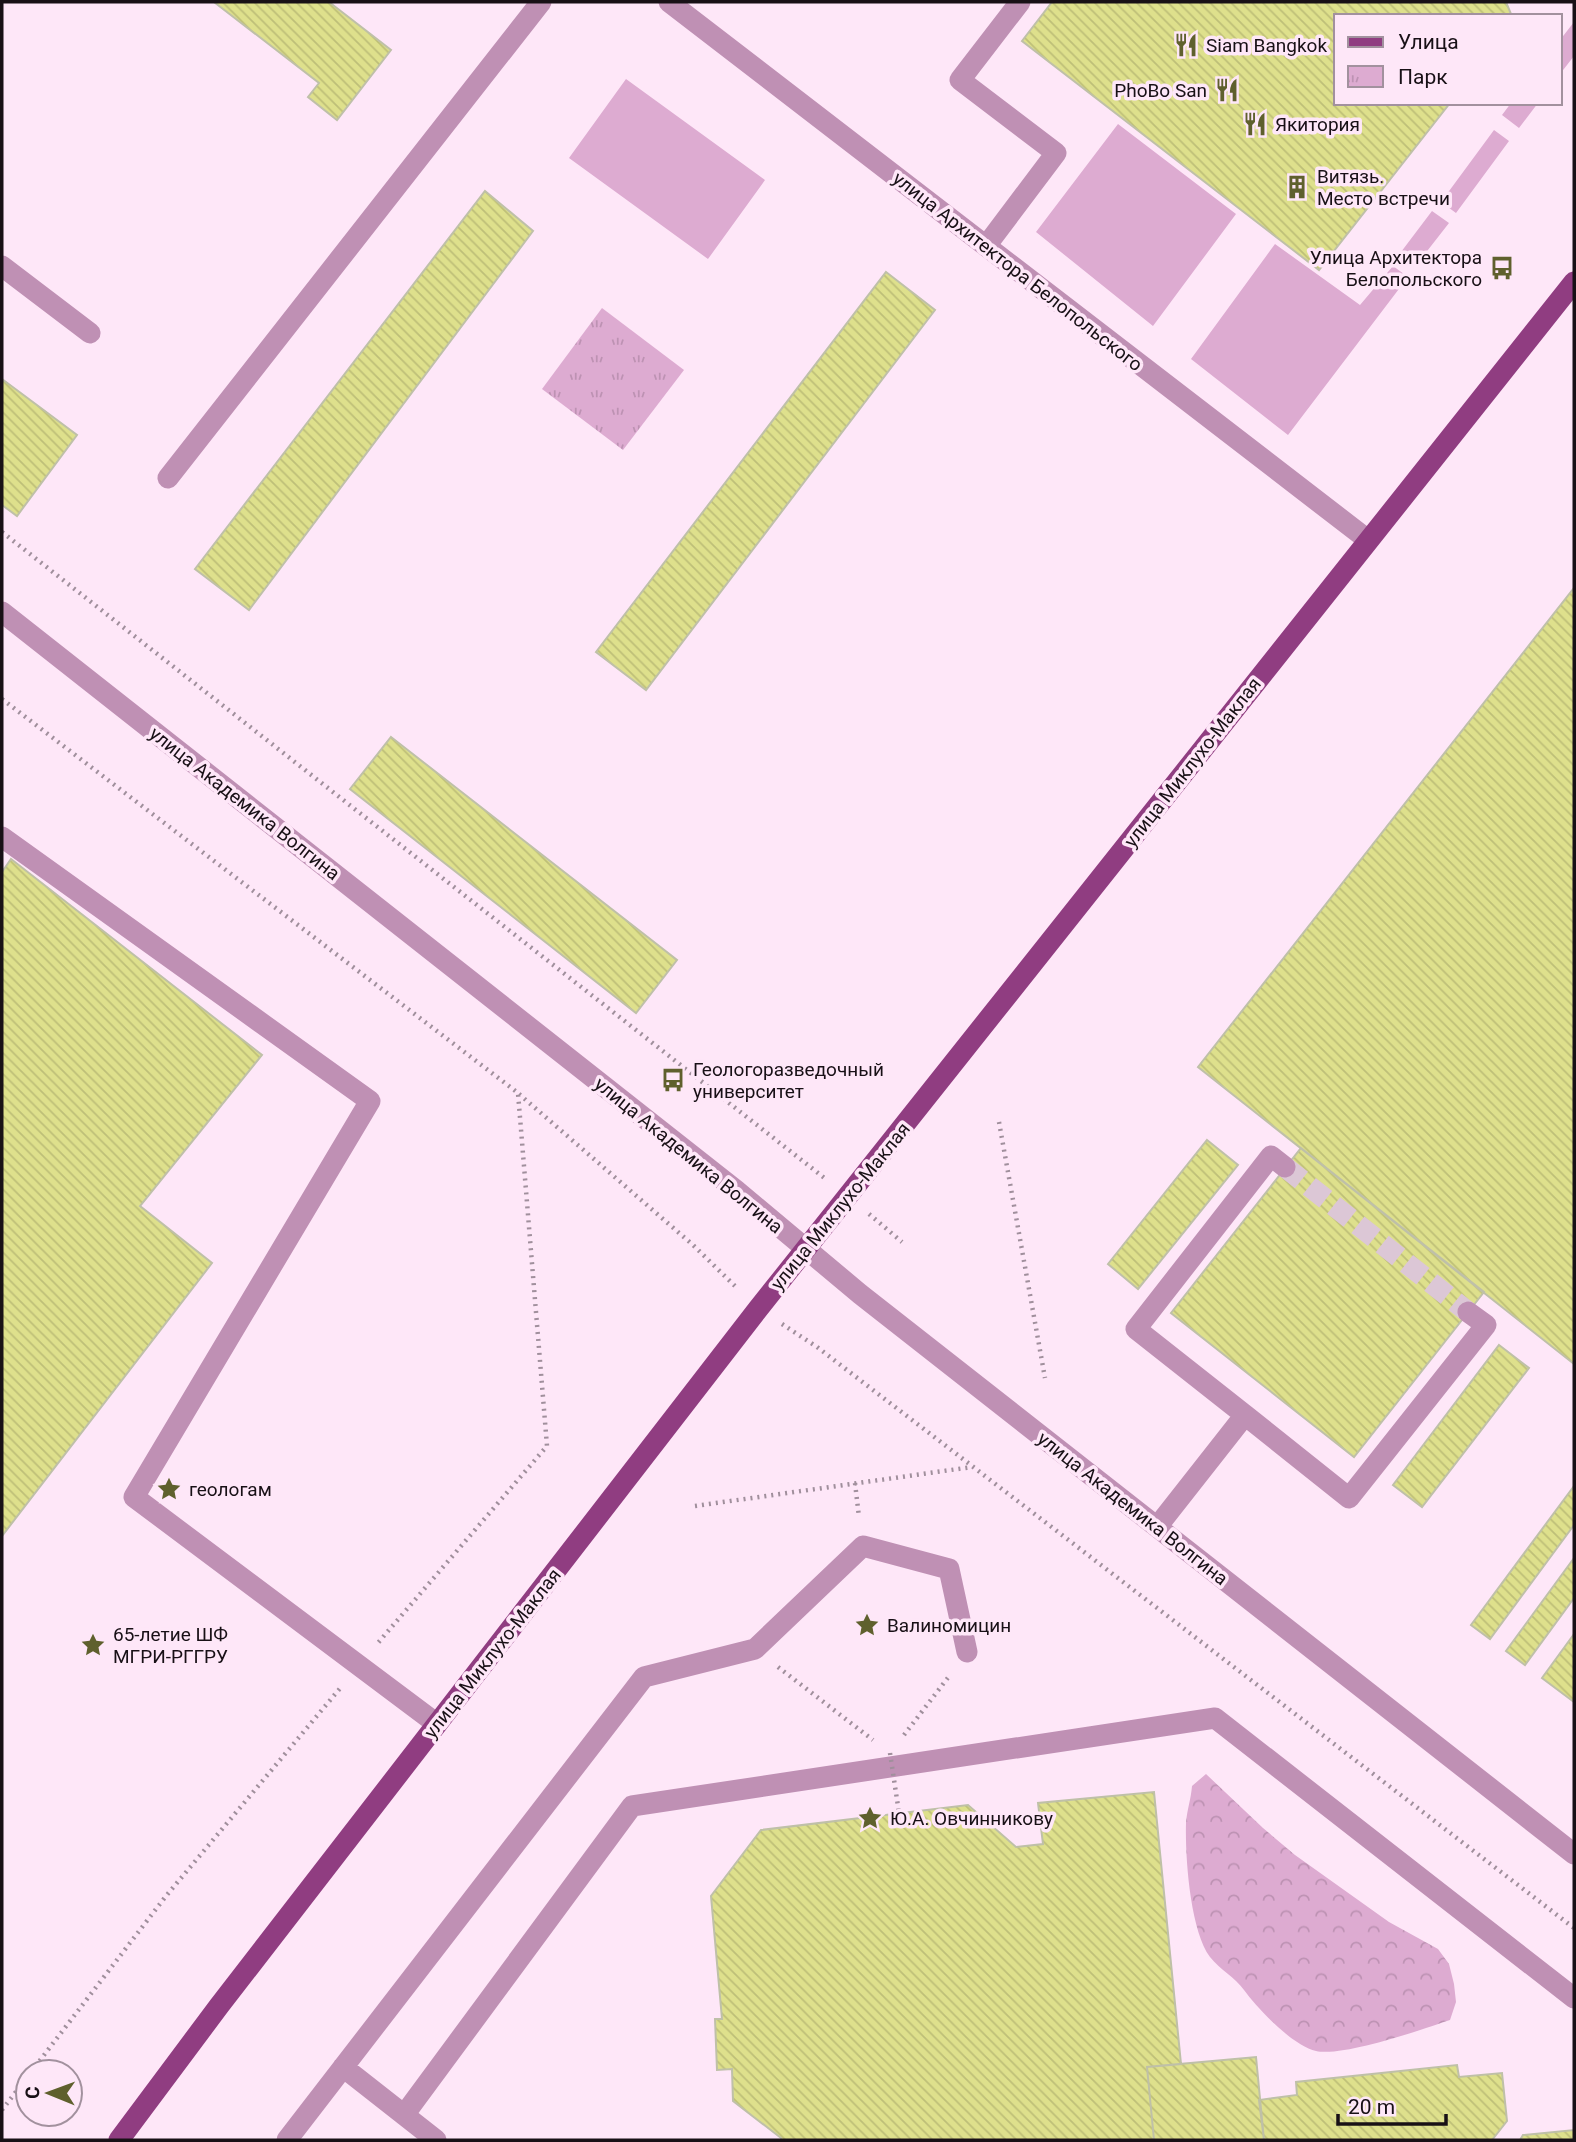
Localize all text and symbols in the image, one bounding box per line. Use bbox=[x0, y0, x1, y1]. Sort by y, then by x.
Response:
legend bbox=[1334, 14, 1562, 105]
text: Улица bbox=[1398, 30, 1459, 54]
restaurant icon: Siam Bangkok bbox=[1172, 31, 1200, 59]
place label: Siam Bangkok bbox=[1206, 34, 1327, 57]
text: Парк bbox=[1398, 65, 1448, 89]
restaurant icon: PhoBo San bbox=[1213, 76, 1241, 104]
place label: PhoBo San bbox=[1114, 79, 1207, 102]
restaurant icon: Якитория bbox=[1241, 110, 1269, 138]
place label: Якитория bbox=[1275, 113, 1360, 136]
place label: Витязь. Место встречи bbox=[1317, 165, 1450, 210]
street label: улица Архитектора Белопольского bbox=[888, 167, 1147, 376]
building icon: Витязь. Место встречи bbox=[1283, 173, 1311, 201]
place label: Улица Архитектора Белопольского bbox=[1310, 246, 1482, 291]
bus stop icon: Улица Архитектора Белопольского bbox=[1488, 254, 1516, 282]
street label: улица Миклухо-Маклая bbox=[1119, 673, 1266, 852]
street label: улица Академика Волгина bbox=[145, 722, 345, 885]
place label: Геологоразведочный университет bbox=[693, 1058, 884, 1103]
bus stop icon: Геологоразведочный университет bbox=[659, 1066, 687, 1094]
street label: улица Академика Волгина bbox=[590, 1072, 787, 1238]
street label: улица Миклухо-Маклая bbox=[766, 1118, 915, 1295]
street label: улица Академика Волгина bbox=[1033, 1427, 1233, 1590]
place icon: геологам bbox=[155, 1475, 183, 1503]
place label: геологам bbox=[189, 1478, 272, 1501]
street label: улица Миклухо-Маклая bbox=[419, 1564, 566, 1743]
place icon: Валиномицин bbox=[853, 1611, 881, 1639]
place label: Валиномицин bbox=[887, 1614, 1011, 1637]
place label: 65-летие ШФ МГРИ-РГГРУ bbox=[113, 1623, 228, 1668]
place icon: 65-летие ШФ МГРИ-РГГРУ bbox=[79, 1631, 107, 1659]
place icon: Ю.А. Овчинникову bbox=[856, 1804, 884, 1832]
place label: Ю.А. Овчинникову bbox=[890, 1807, 1053, 1830]
north arrow bbox=[14, 2058, 84, 2128]
scale bar bbox=[1338, 2082, 1446, 2126]
text: С bbox=[21, 2086, 44, 2099]
text: 20 m bbox=[1348, 2095, 1395, 2119]

